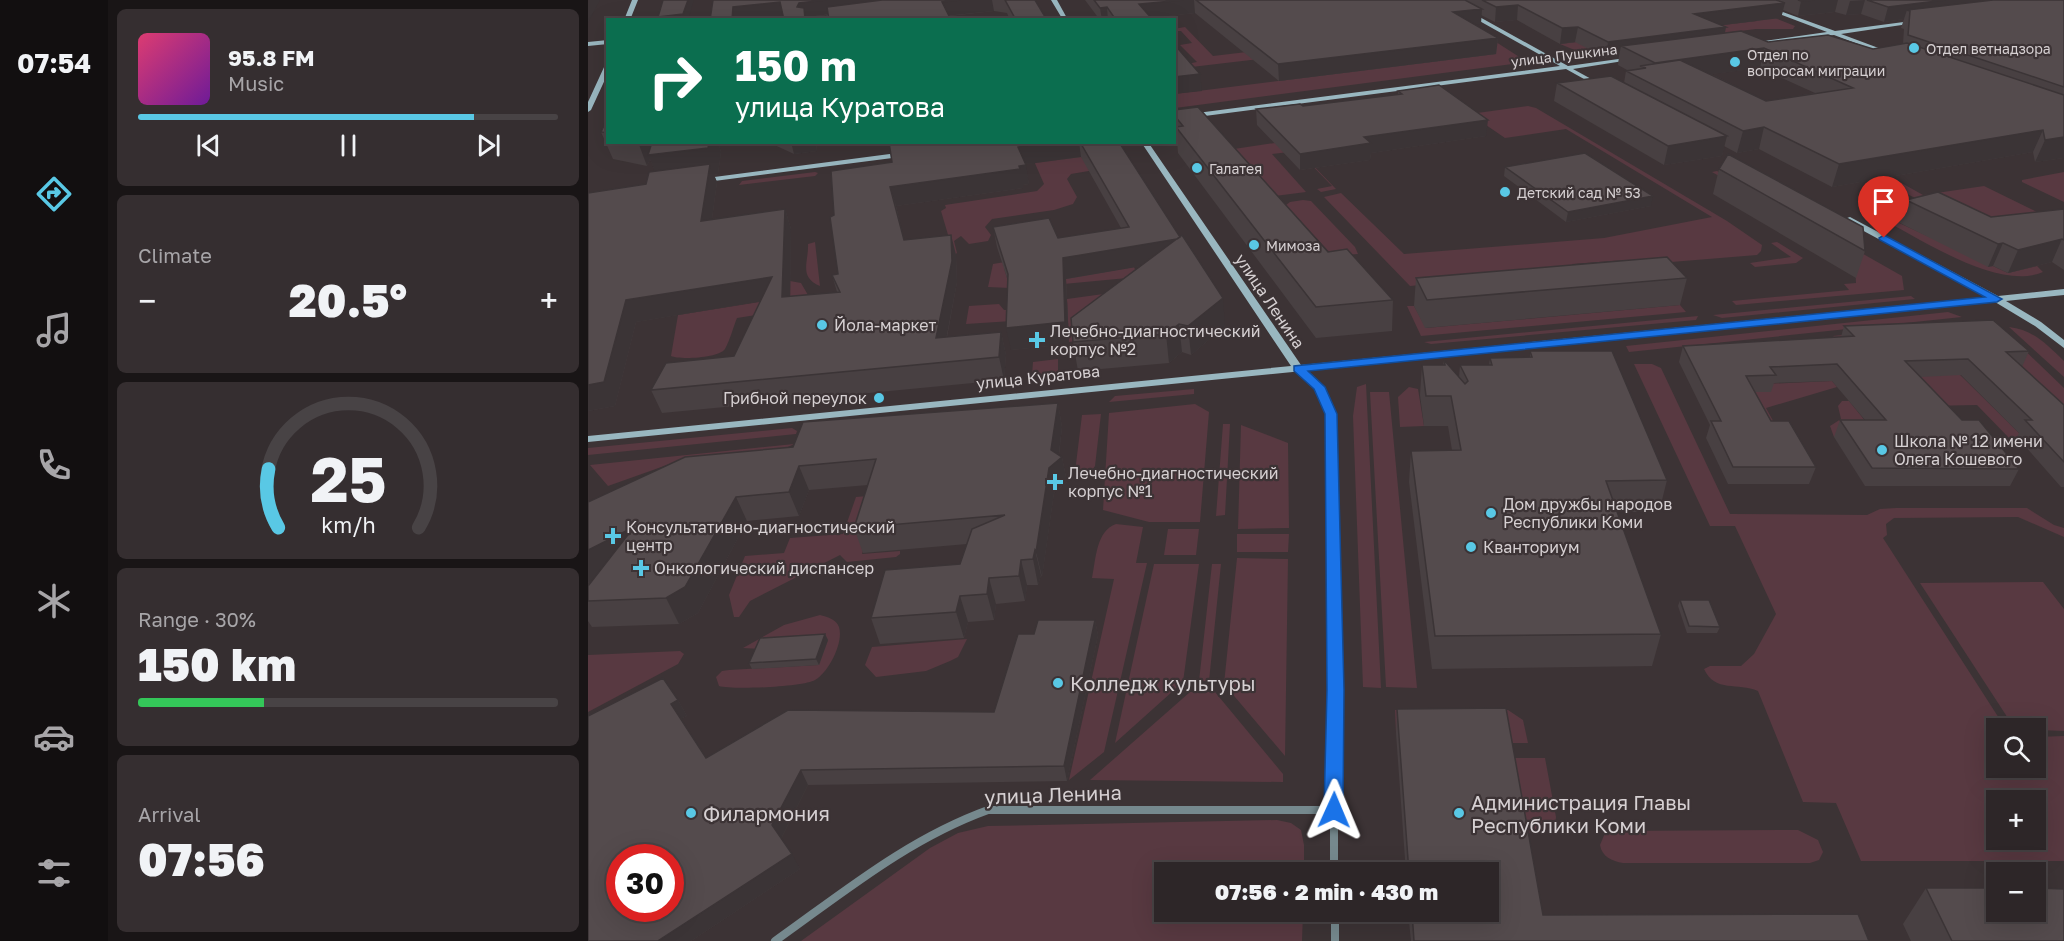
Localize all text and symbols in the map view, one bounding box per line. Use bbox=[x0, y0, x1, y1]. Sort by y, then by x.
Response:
text: 150 m bbox=[735, 40, 857, 90]
street label: улица Пушкина bbox=[1510, 40, 1618, 70]
place label: Отдел ветнадзора bbox=[1926, 40, 2051, 57]
marker: Отдел ветнадзора bbox=[1907, 41, 1921, 55]
icon: right bbox=[636, 42, 714, 120]
text: 95.8 FM bbox=[228, 44, 315, 71]
place label: Отдел по вопросам миграции bbox=[1747, 46, 1885, 79]
text: 07:54 bbox=[17, 47, 91, 79]
marker: Отдел по вопросам миграции bbox=[1728, 55, 1742, 69]
text: Music bbox=[228, 71, 284, 95]
text: улица Куратова bbox=[735, 91, 945, 123]
icon: previous bbox=[192, 129, 225, 162]
icon: pause bbox=[332, 129, 365, 162]
icon: next bbox=[472, 129, 505, 162]
place label: Галатея bbox=[1209, 160, 1262, 177]
marker: Галатея bbox=[1190, 161, 1204, 175]
icon: directions bbox=[33, 173, 75, 215]
pin bbox=[1858, 176, 1909, 238]
place label: Детский сад № 53 bbox=[1517, 184, 1641, 201]
marker: Детский сад № 53 bbox=[1498, 185, 1512, 199]
icon: arrive bbox=[1867, 185, 1900, 218]
place label: Мимоза bbox=[1266, 237, 1320, 254]
marker: Мимоза bbox=[1247, 238, 1261, 252]
text: Climate bbox=[138, 243, 212, 267]
street label: улица Ленина bbox=[1231, 250, 1309, 352]
text: 20.5° bbox=[289, 273, 407, 327]
text: − bbox=[138, 281, 156, 320]
text: + bbox=[540, 281, 558, 320]
icon: music bbox=[33, 309, 75, 351]
place label: Йола-маркет bbox=[834, 315, 936, 335]
marker: Йола-маркет bbox=[815, 318, 829, 332]
place label: Лечебно-диагностический корпус №2 bbox=[1050, 321, 1260, 359]
marker: Лечебно-диагностический корпус №2 bbox=[1028, 331, 1046, 349]
street label: улица Куратова bbox=[975, 361, 1101, 393]
place label: Грибной переулок bbox=[723, 388, 867, 408]
marker: Грибной переулок bbox=[872, 391, 886, 405]
place label: Школа № 12 имени Олега Кошевого bbox=[1894, 431, 2043, 469]
text: 25 bbox=[310, 441, 386, 516]
marker: Школа № 12 имени Олега Кошевого bbox=[1875, 443, 1889, 457]
icon: phone bbox=[33, 444, 75, 486]
place label: Лечебно-диагностический корпус №1 bbox=[1068, 463, 1278, 501]
marker: Лечебно-диагностический корпус №1 bbox=[1046, 473, 1064, 491]
place label: Дом дружбы народов Республики Коми bbox=[1503, 494, 1672, 532]
marker: Дом дружбы народов Республики Коми bbox=[1484, 506, 1498, 520]
text: km/h bbox=[321, 512, 375, 538]
place label: Консультативно-диагностический центр bbox=[626, 517, 895, 555]
marker: Консультативно-диагностический центр bbox=[604, 527, 622, 545]
place label: Кванториум bbox=[1483, 537, 1579, 557]
marker: Кванториум bbox=[1464, 540, 1478, 554]
place label: Онкологический диспансер bbox=[654, 558, 874, 578]
marker: Онкологический диспансер bbox=[632, 559, 650, 577]
icon: climate bbox=[33, 580, 75, 622]
text: Range · 30% bbox=[138, 607, 256, 631]
text: 150 km bbox=[138, 637, 296, 691]
place label: Колледж культуры bbox=[1070, 671, 1256, 695]
marker: Колледж культуры bbox=[1051, 676, 1065, 690]
icon: car bbox=[33, 716, 75, 758]
map controls bbox=[1986, 718, 2046, 922]
button: search bbox=[1986, 718, 2046, 778]
position arrow bbox=[1302, 778, 1366, 842]
street label: улица Ленина bbox=[984, 780, 1122, 808]
place label: Администрация Главы Республики Коми bbox=[1471, 790, 1691, 837]
button: + bbox=[1986, 790, 2046, 850]
place label: Филармония bbox=[703, 801, 830, 825]
text: Arrival bbox=[138, 802, 201, 826]
marker: Филармония bbox=[684, 806, 698, 820]
marker: Администрация Главы Республики Коми bbox=[1452, 806, 1466, 820]
text: 07:56 bbox=[138, 832, 265, 886]
speed limit sign: 30 bbox=[606, 844, 684, 922]
icon: filters bbox=[33, 852, 75, 894]
button: − bbox=[1986, 862, 2046, 922]
text: 07:56 · 2 min · 430 m bbox=[1215, 878, 1438, 905]

